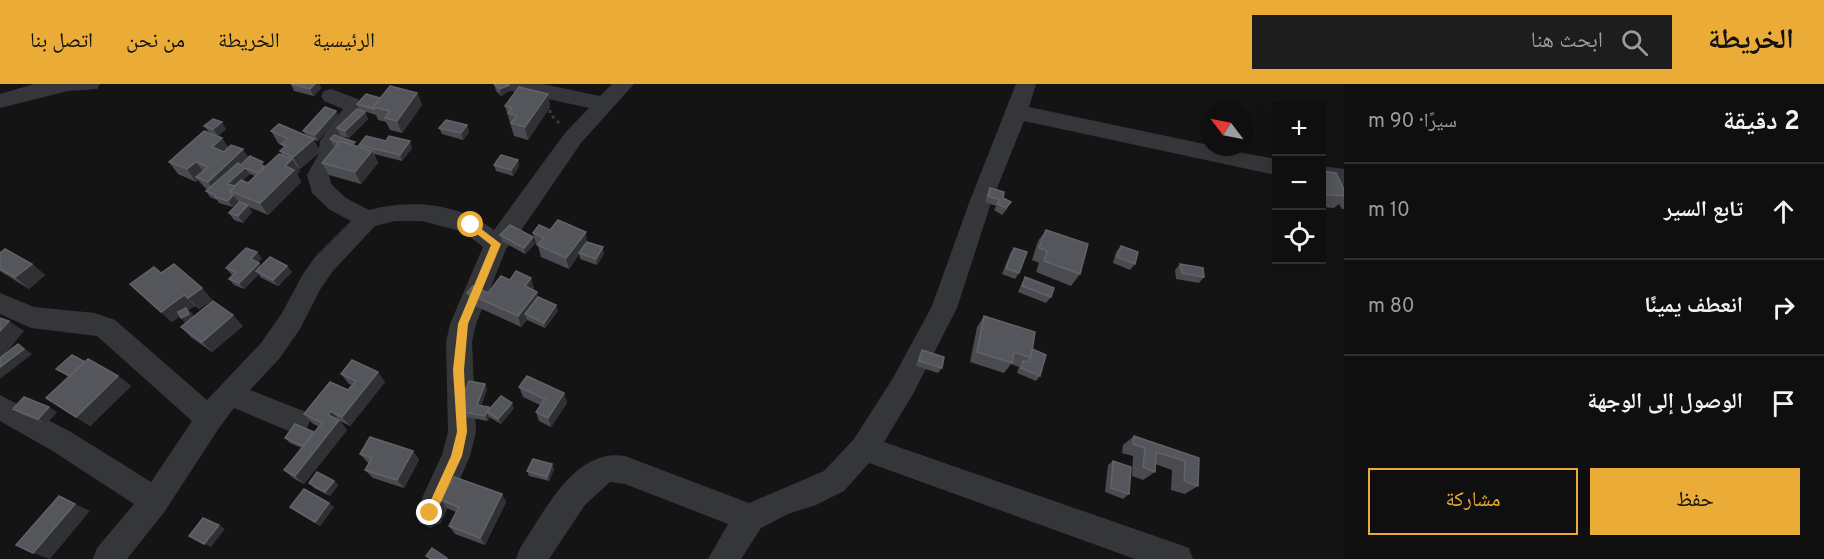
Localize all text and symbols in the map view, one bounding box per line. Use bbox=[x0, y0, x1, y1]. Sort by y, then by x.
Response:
search box bbox=[1252, 15, 1672, 69]
text: الخريطة bbox=[1708, 23, 1794, 59]
icon: search bbox=[1618, 26, 1651, 59]
text: اتصل بنا bbox=[30, 28, 93, 55]
text: من نحن bbox=[126, 28, 185, 55]
text: الخريطة bbox=[218, 28, 280, 55]
text: الرئيسية bbox=[313, 28, 375, 55]
text: ابحث هنا bbox=[1531, 28, 1603, 55]
north arrow bbox=[1200, 102, 1254, 156]
map controls bbox=[1272, 102, 1326, 264]
button: + bbox=[1272, 102, 1326, 156]
text: 2 دقيقة bbox=[1723, 106, 1800, 139]
text: سيرًا · 90 m bbox=[1368, 109, 1457, 135]
button: − bbox=[1272, 156, 1326, 210]
icon: ahead bbox=[1767, 195, 1800, 228]
text: تابع السير bbox=[1664, 197, 1743, 224]
text: 10 m bbox=[1368, 198, 1410, 224]
button: locate bbox=[1272, 210, 1326, 264]
route start bbox=[457, 211, 483, 237]
icon: right bbox=[1767, 291, 1800, 324]
text: انعطف يمينًا bbox=[1644, 293, 1743, 320]
text: 80 m bbox=[1368, 294, 1415, 320]
icon: arrive bbox=[1767, 387, 1800, 420]
text: الوصول إلى الوجهة bbox=[1587, 389, 1743, 416]
button: مشاركة bbox=[1368, 468, 1578, 535]
button: حفظ bbox=[1590, 468, 1800, 535]
route end bbox=[416, 499, 442, 525]

